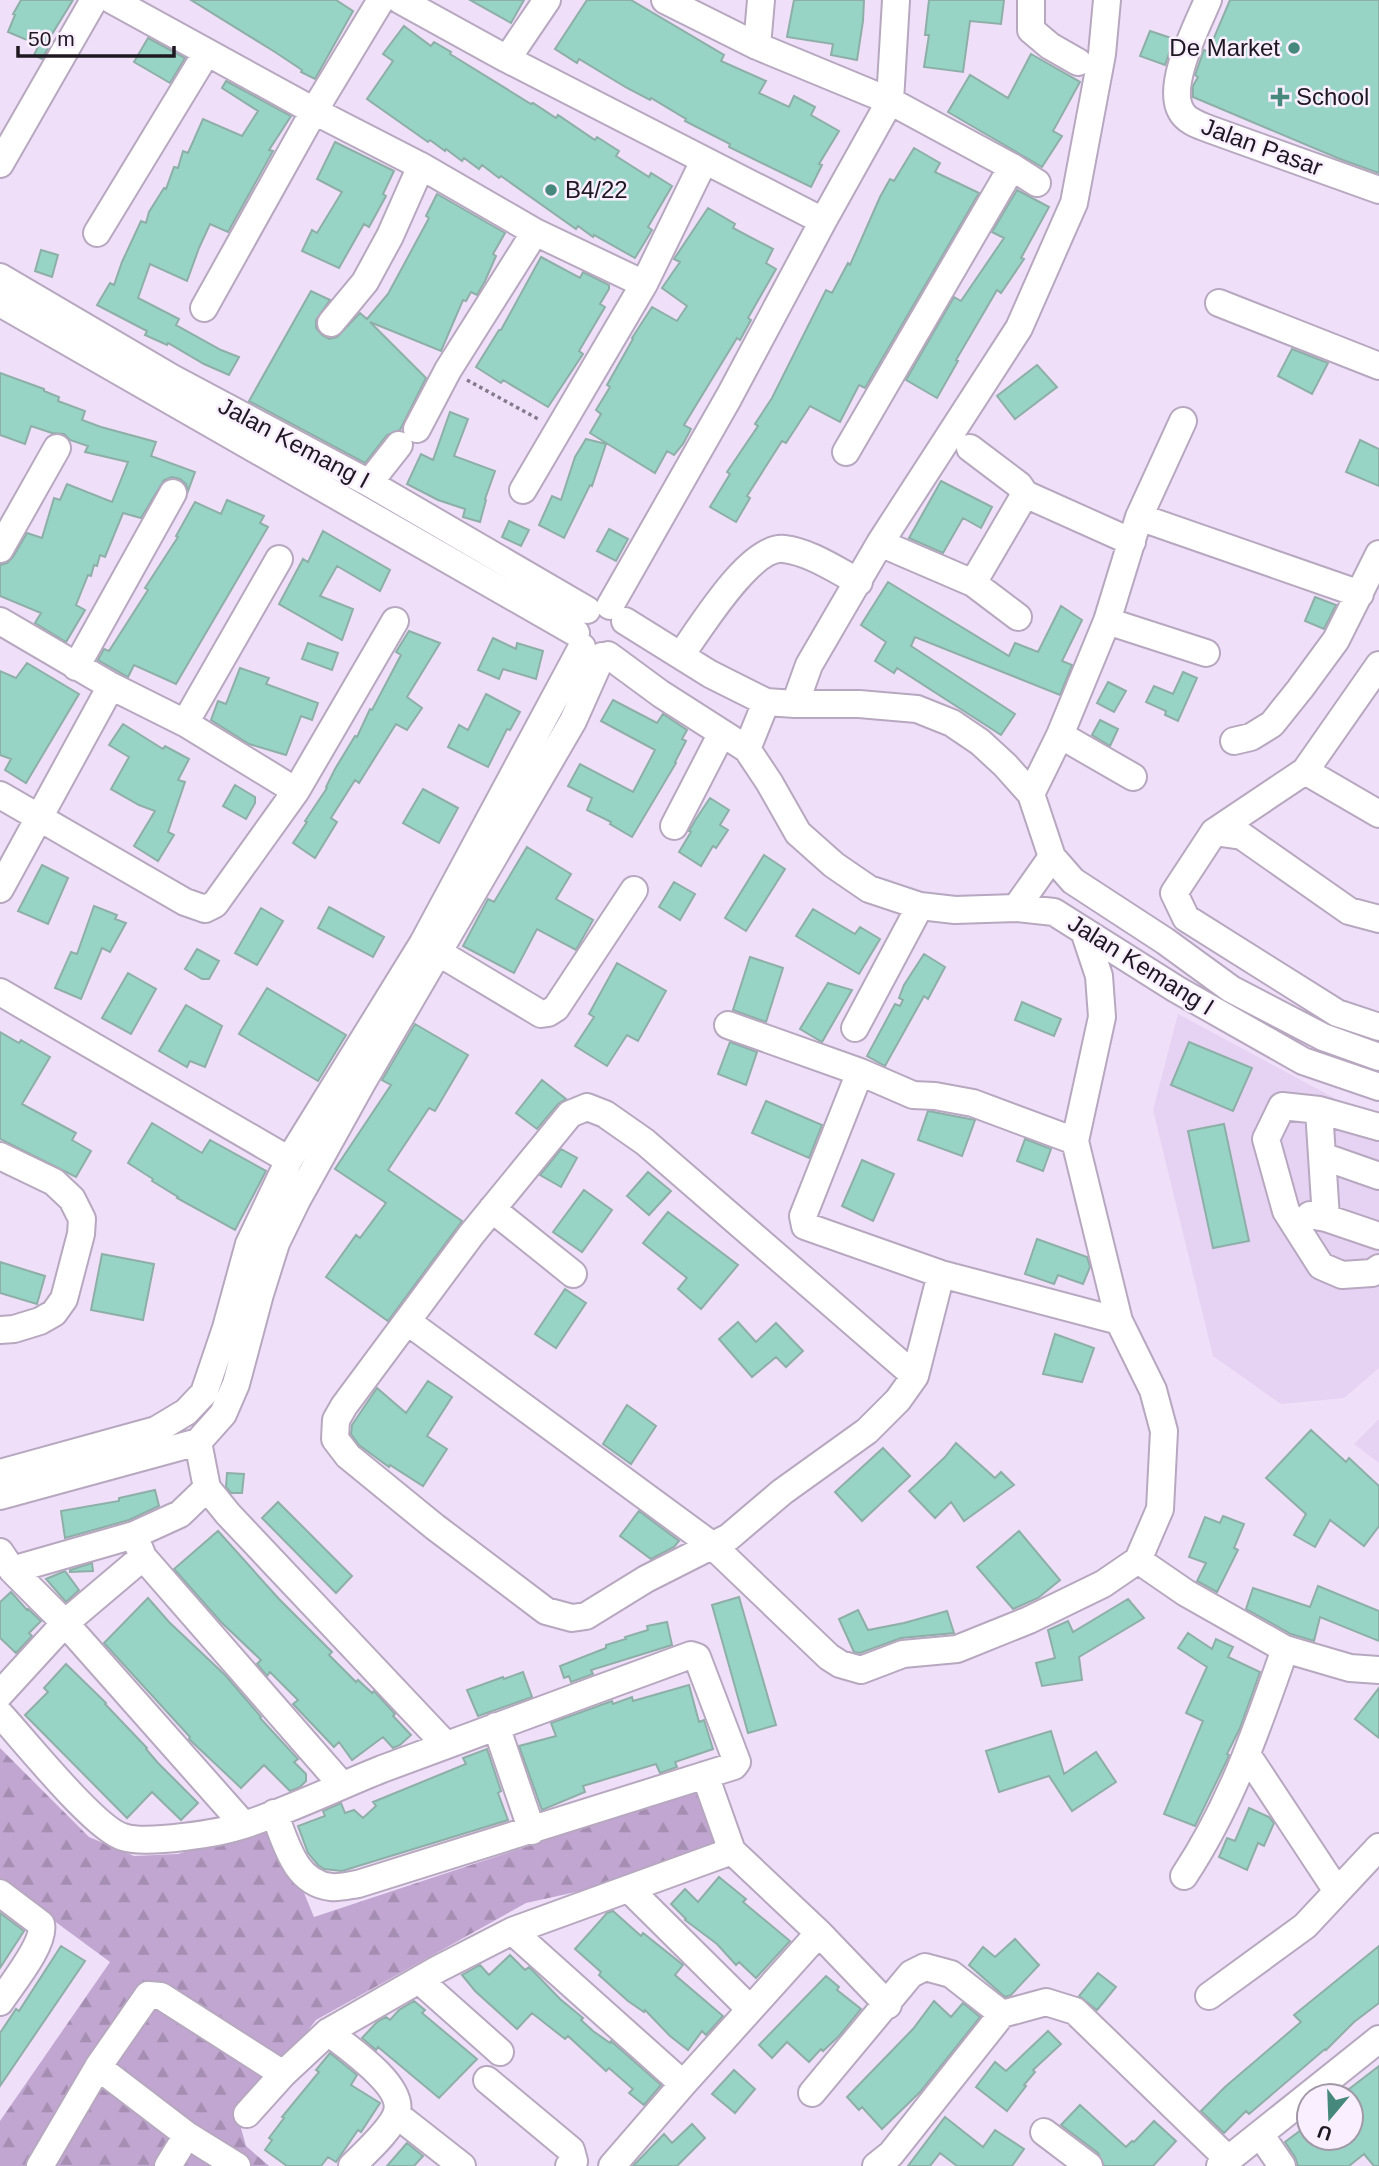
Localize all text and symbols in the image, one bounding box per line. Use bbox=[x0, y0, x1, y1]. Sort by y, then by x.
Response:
scale bar bbox=[18, 14, 173, 58]
text: 50 m bbox=[28, 27, 75, 50]
place label: De Market bbox=[1169, 34, 1280, 61]
marker: De Market bbox=[1286, 40, 1302, 56]
place label: School bbox=[1296, 83, 1369, 110]
marker: School bbox=[1270, 87, 1290, 107]
street label: Jalan Pasar bbox=[1198, 112, 1326, 181]
place label: B4/22 bbox=[565, 176, 628, 203]
marker: B4/22 bbox=[543, 182, 559, 198]
street label: Jalan Kemang I bbox=[214, 391, 374, 494]
street label: Jalan Kemang I bbox=[1063, 909, 1219, 1020]
north arrow bbox=[1295, 2082, 1365, 2152]
text: U bbox=[1315, 2120, 1335, 2145]

